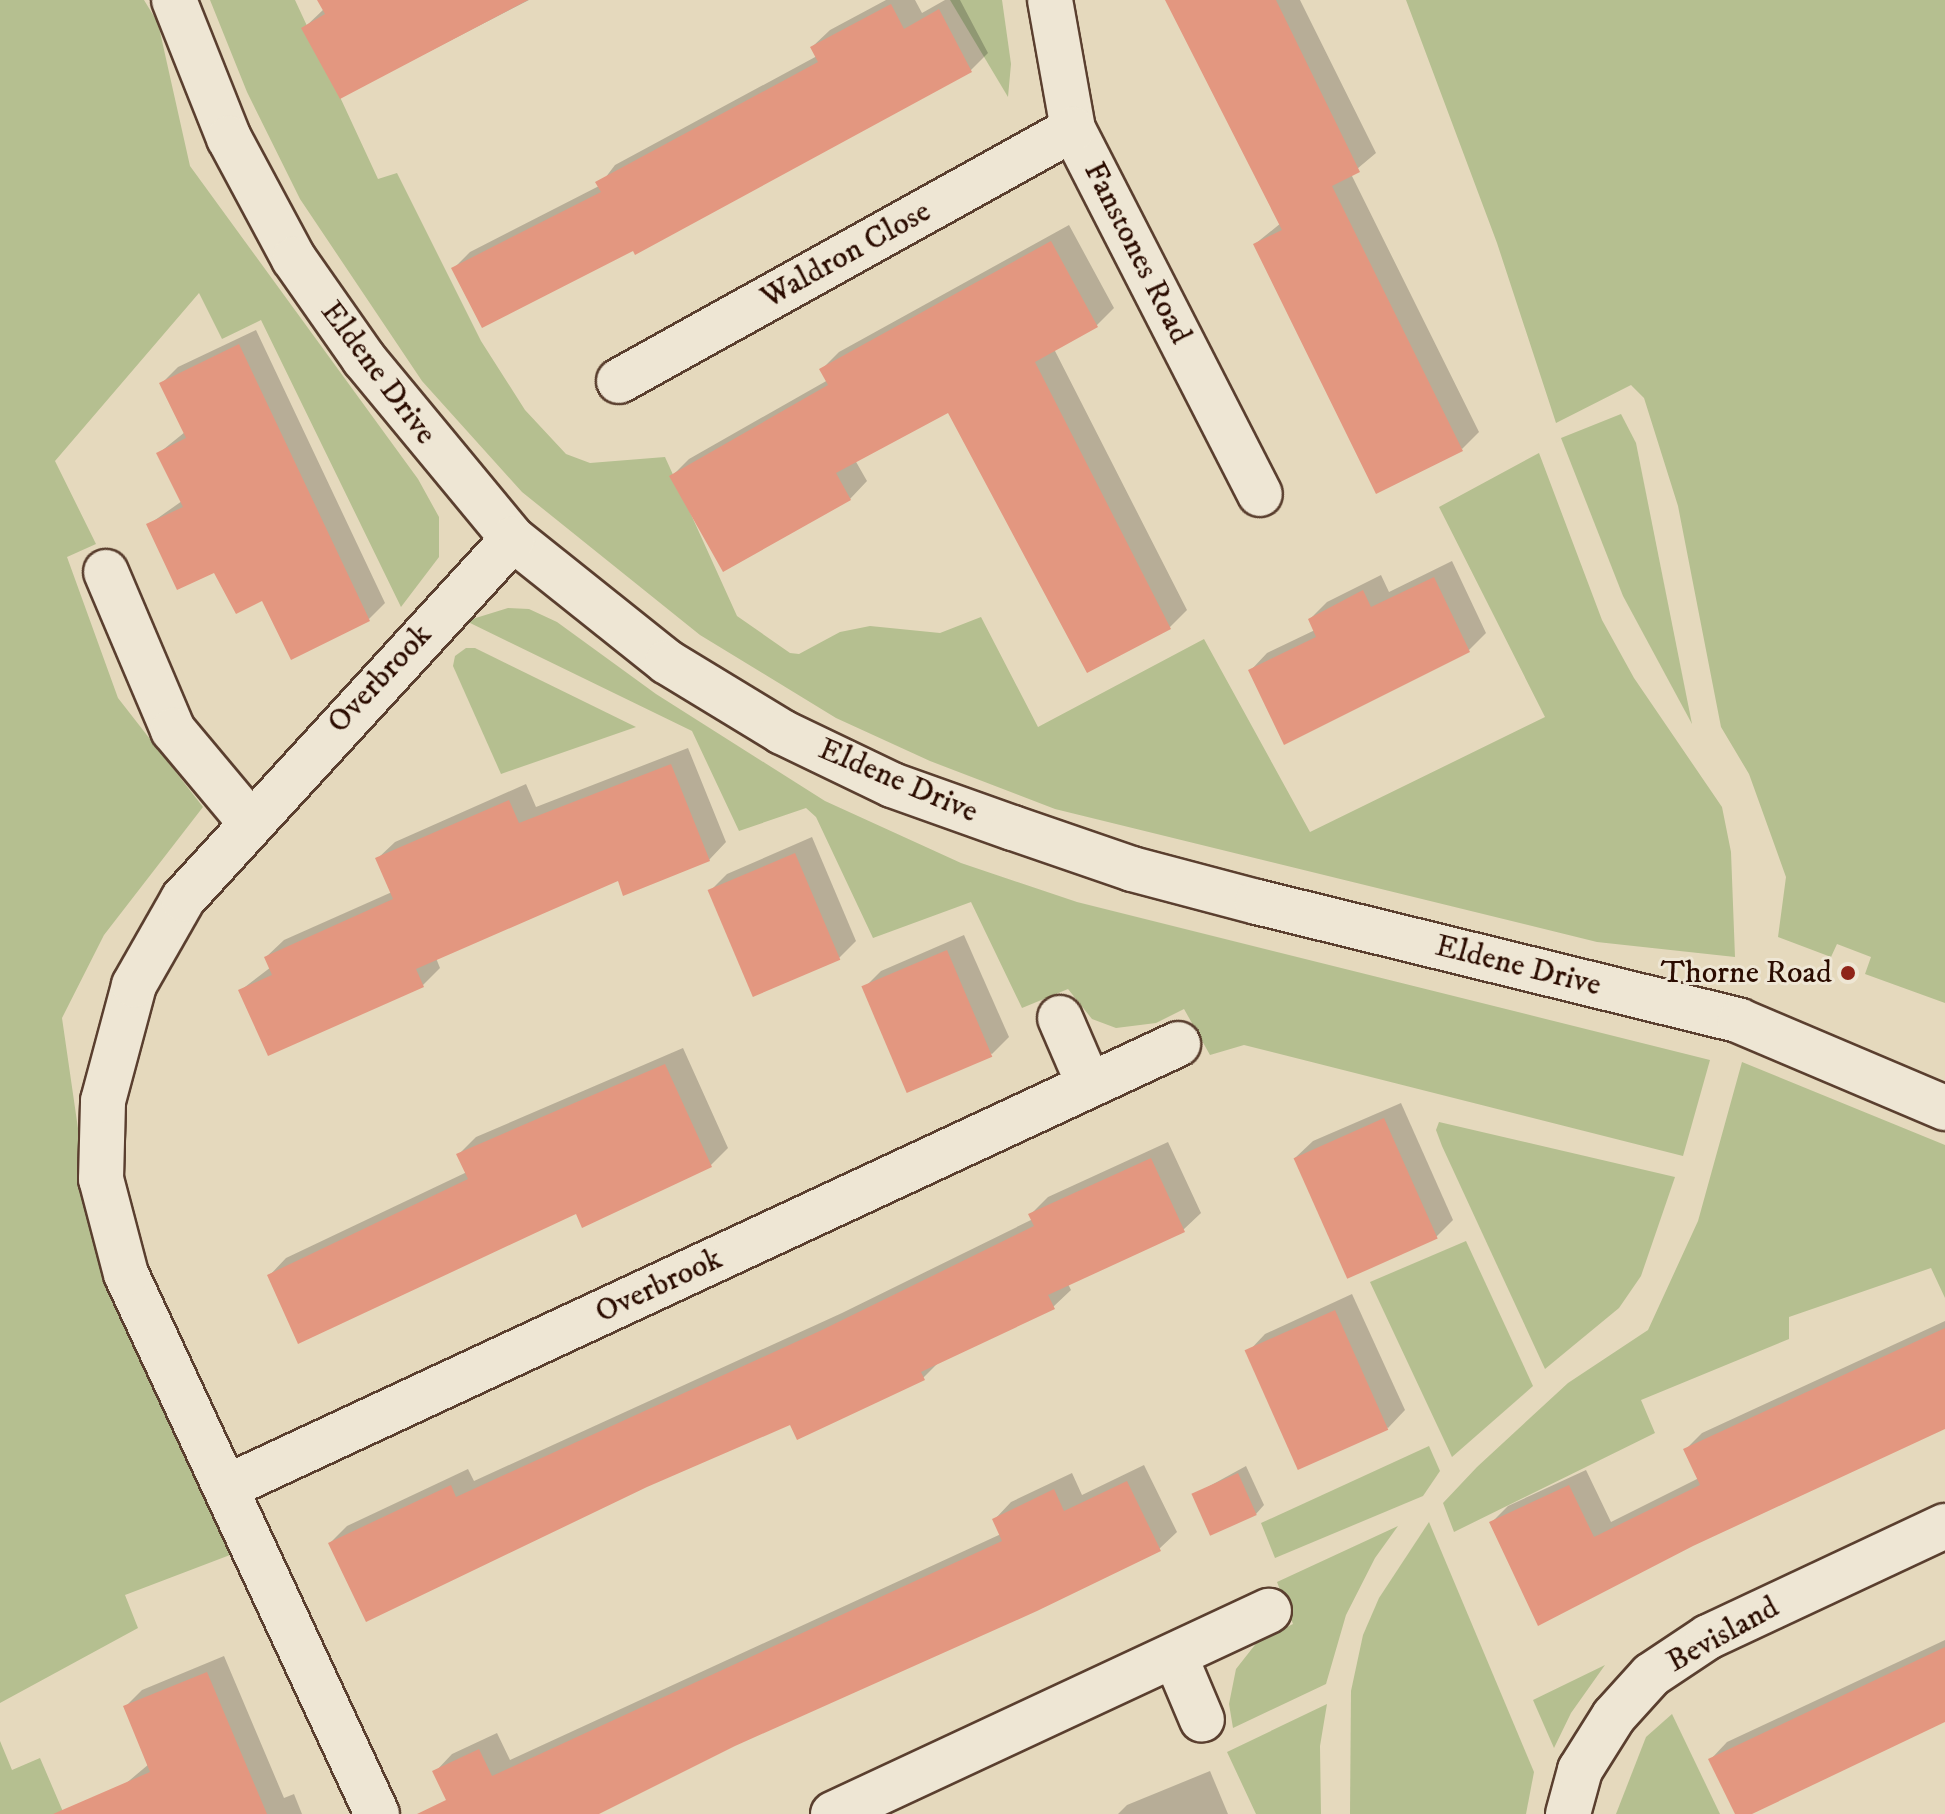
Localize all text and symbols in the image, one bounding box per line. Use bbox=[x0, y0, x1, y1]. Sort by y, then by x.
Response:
street label: Fanstones Road bbox=[1075, 156, 1199, 350]
street label: Waldron Close bbox=[755, 193, 937, 317]
street label: Eldene Drive bbox=[312, 294, 444, 452]
street label: Overbrook bbox=[320, 616, 440, 742]
street label: Eldene Drive bbox=[813, 730, 983, 832]
street label: Eldene Drive bbox=[1431, 927, 1605, 1005]
place label: Thorne Road bbox=[1661, 954, 1832, 992]
marker: Thorne Road bbox=[1839, 964, 1857, 982]
street label: Overbrook bbox=[589, 1240, 729, 1332]
street label: Bevisland bbox=[1660, 1589, 1786, 1681]

